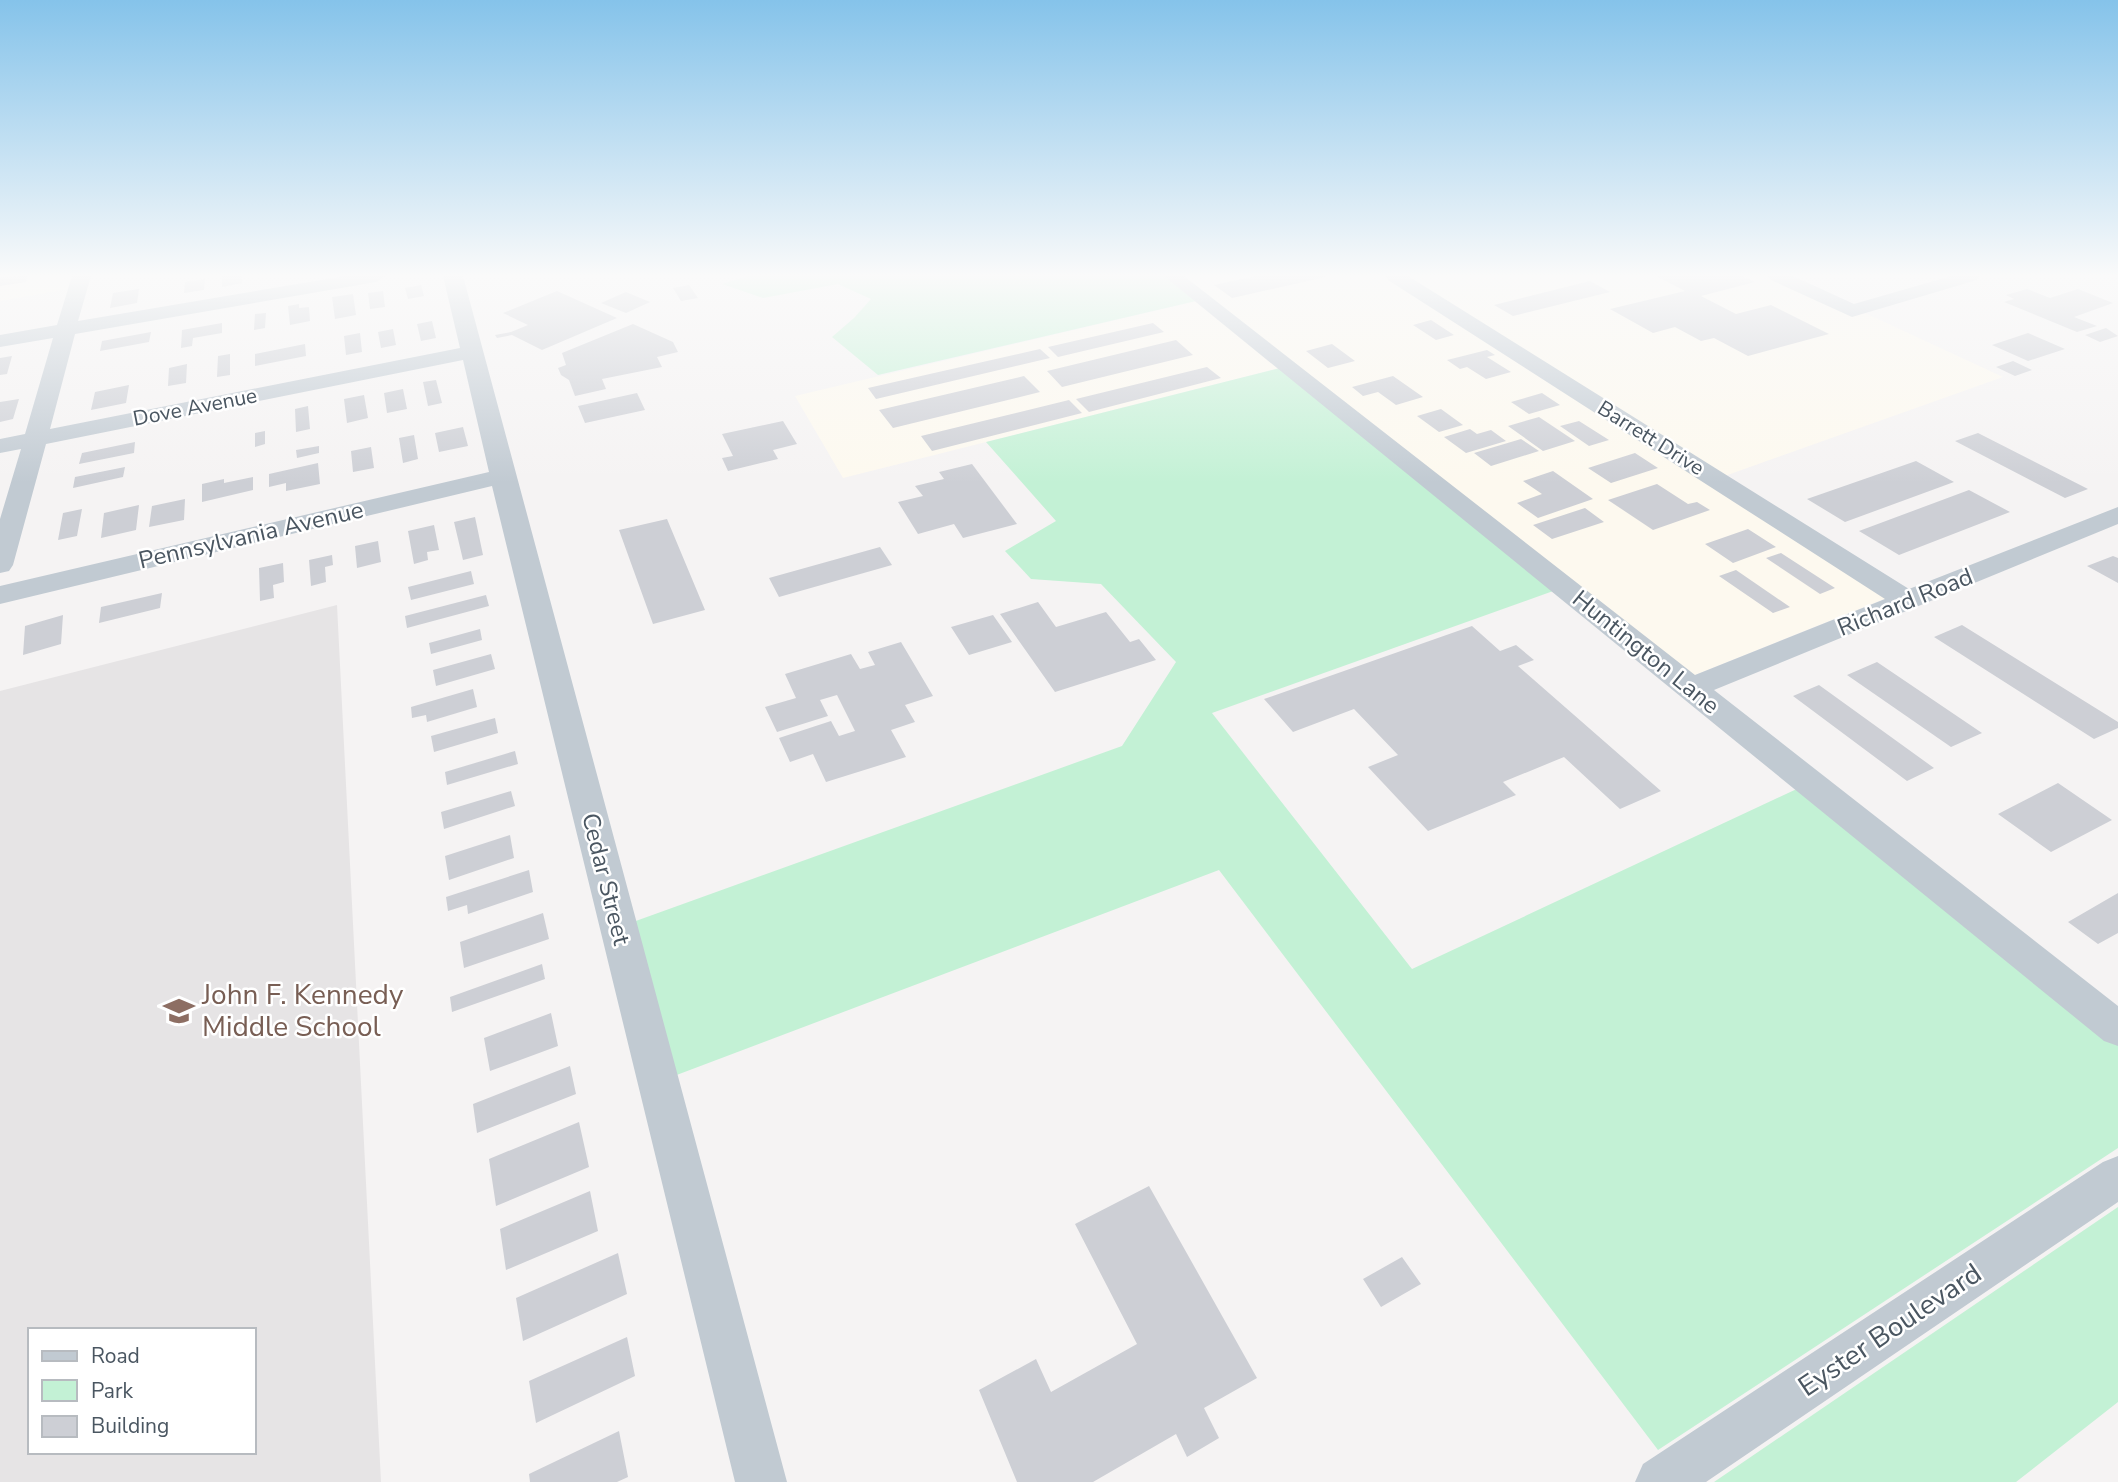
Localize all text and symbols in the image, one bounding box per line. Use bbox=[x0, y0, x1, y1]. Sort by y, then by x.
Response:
street label: Dove Avenue bbox=[131, 381, 259, 433]
street label: Barrett Drive bbox=[1592, 394, 1710, 482]
street label: Pennsylvania Avenue bbox=[135, 494, 367, 576]
street label: Richard Road bbox=[1832, 560, 1978, 644]
street label: Huntington Lane bbox=[1566, 583, 1726, 721]
street label: Cedar Street bbox=[574, 810, 638, 949]
place label: John F. Kennedy Middle School bbox=[201, 976, 404, 1046]
school or university icon: John F. Kennedy Middle School bbox=[162, 994, 196, 1028]
street label: Eyster Boulevard bbox=[1791, 1255, 1989, 1405]
legend bbox=[28, 1328, 256, 1454]
text: Road bbox=[91, 1342, 140, 1370]
text: Park bbox=[91, 1377, 133, 1405]
text: Building bbox=[91, 1412, 169, 1440]

